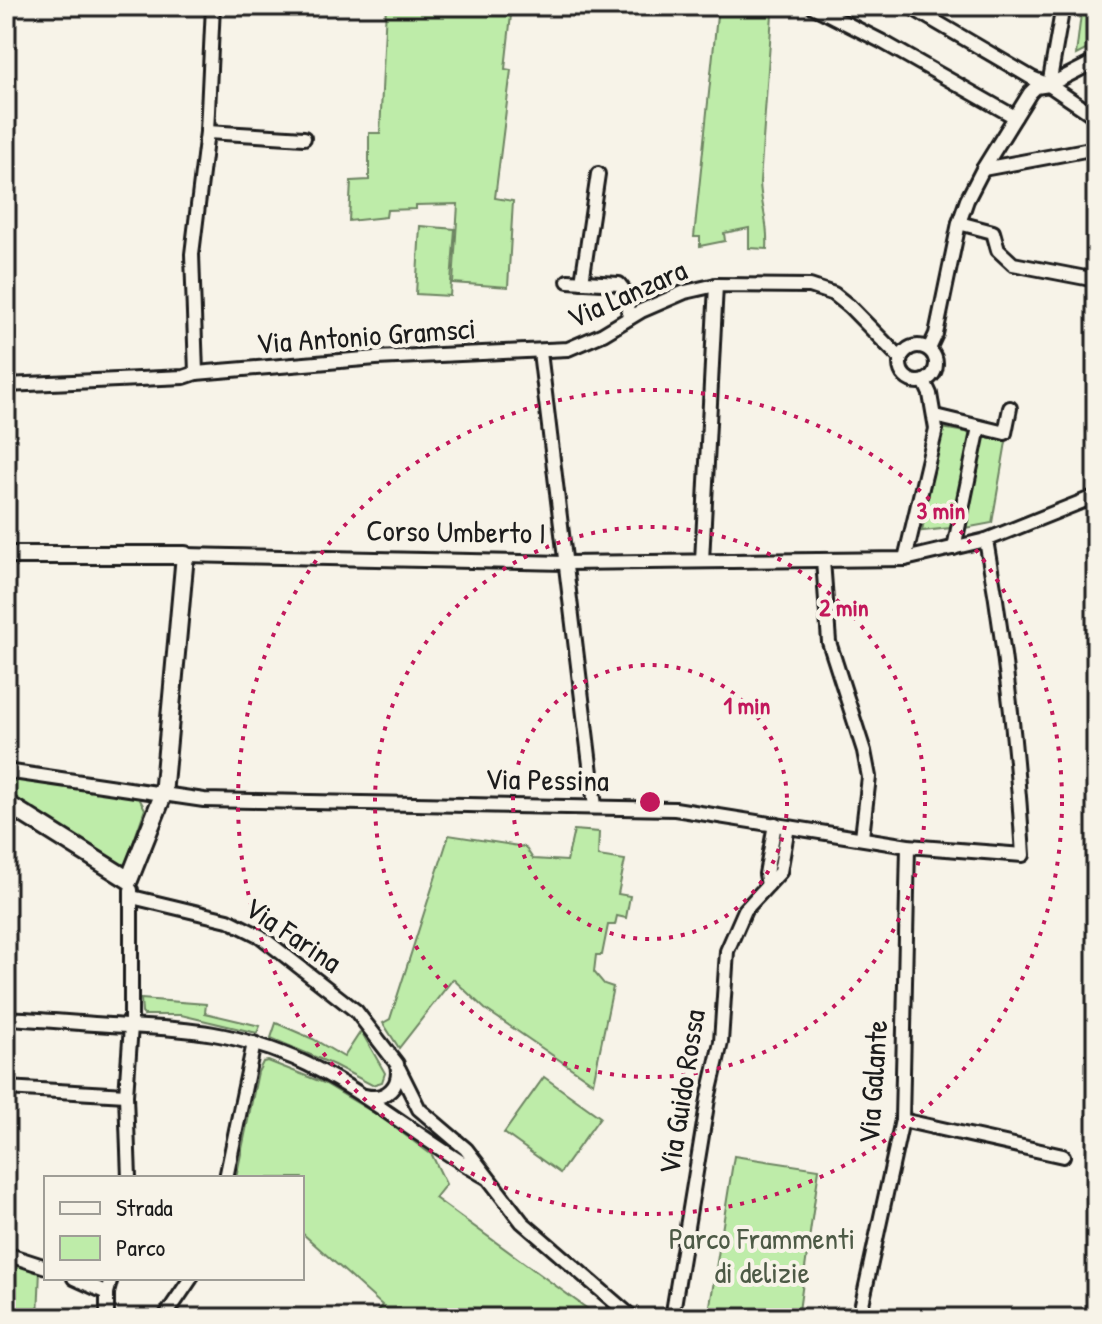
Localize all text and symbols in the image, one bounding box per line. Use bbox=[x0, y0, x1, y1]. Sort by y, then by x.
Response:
street label: Via Lanzara bbox=[561, 249, 693, 337]
street label: Via Antonio Gramsci bbox=[255, 307, 477, 363]
text: 3 min bbox=[917, 494, 966, 526]
street label: Corso Umberto I bbox=[366, 509, 546, 553]
text: 2 min bbox=[819, 591, 869, 623]
text: 1 min bbox=[724, 689, 771, 721]
street label: Via Pessina bbox=[485, 758, 609, 800]
centre of rings bbox=[636, 788, 664, 816]
street label: Via Farina bbox=[237, 887, 350, 981]
street label: Via Guido Rossa bbox=[648, 1006, 714, 1177]
street label: Via Galante bbox=[848, 1019, 896, 1145]
legend bbox=[44, 1176, 304, 1280]
text: Strada bbox=[116, 1191, 173, 1223]
park label: Parco Frammenti di delizie bbox=[669, 1218, 855, 1292]
text: Parco bbox=[116, 1231, 166, 1263]

